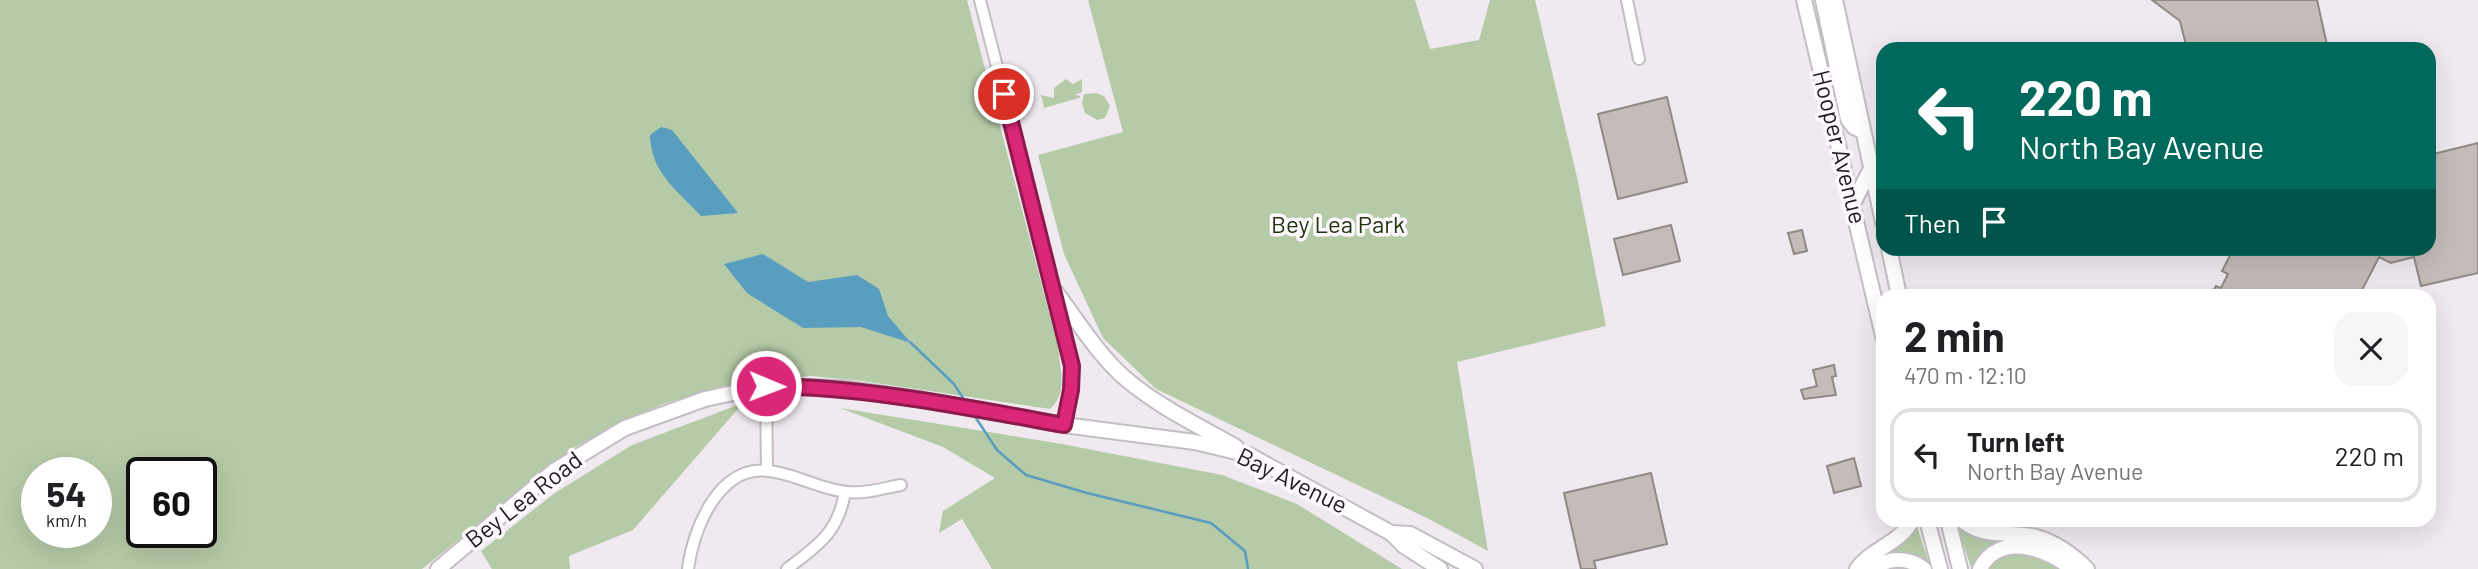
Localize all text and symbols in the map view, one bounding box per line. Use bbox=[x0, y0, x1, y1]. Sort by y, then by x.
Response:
pin bbox=[974, 64, 1034, 124]
street label: Hooper Avenue bbox=[1807, 67, 1874, 227]
text: 220 m bbox=[2019, 67, 2153, 126]
icon: left bbox=[1904, 70, 1995, 161]
icon: arrive bbox=[985, 75, 1023, 113]
text: North Bay Avenue bbox=[2019, 127, 2264, 165]
icon: arrive bbox=[1975, 203, 2013, 241]
text: Then bbox=[1904, 207, 1961, 238]
park label: Bey Lea Park bbox=[1271, 209, 1405, 238]
text: 2 min bbox=[1904, 310, 2005, 360]
button: close bbox=[2334, 312, 2408, 386]
position arrow bbox=[729, 349, 803, 423]
text: 470 m · 12:10 bbox=[1904, 361, 2027, 389]
text: Turn left bbox=[1967, 426, 2065, 457]
icon: left bbox=[1908, 436, 1946, 474]
street label: Bay Avenue bbox=[1233, 440, 1353, 519]
text: 220 m bbox=[2335, 440, 2404, 471]
street label: Bey Lea Road bbox=[459, 444, 587, 553]
speed limit sign: 60 bbox=[126, 457, 217, 548]
text: North Bay Avenue bbox=[1967, 457, 2143, 485]
text: 54 bbox=[46, 472, 87, 514]
text: km/h bbox=[46, 509, 87, 531]

